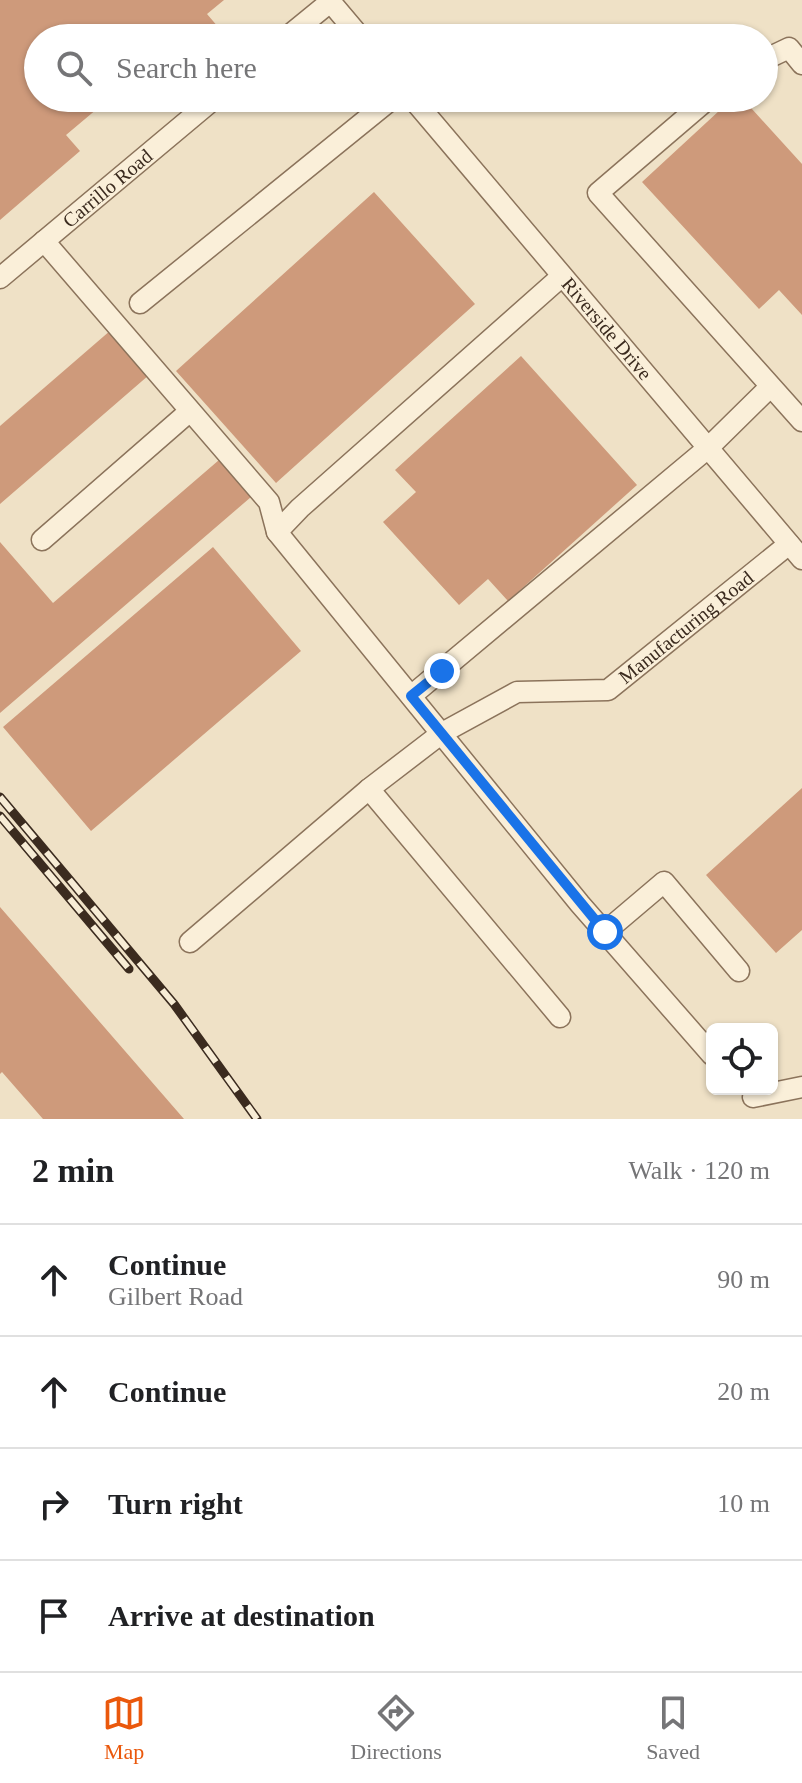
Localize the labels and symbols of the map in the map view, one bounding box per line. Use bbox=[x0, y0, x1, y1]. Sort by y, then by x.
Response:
street label: Carrillo Road bbox=[58, 145, 156, 232]
street label: Riverside Drive bbox=[558, 273, 657, 384]
street label: Manufacturing Road bbox=[614, 566, 757, 688]
route end bbox=[424, 653, 460, 689]
route start bbox=[587, 914, 623, 950]

